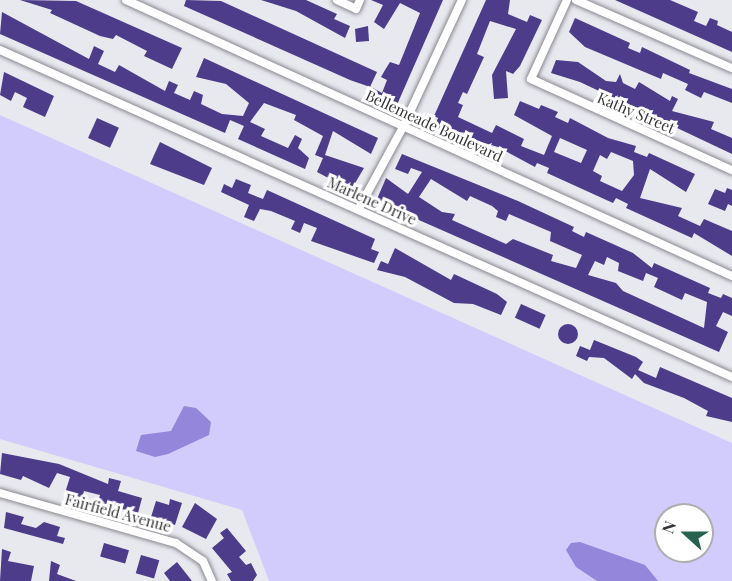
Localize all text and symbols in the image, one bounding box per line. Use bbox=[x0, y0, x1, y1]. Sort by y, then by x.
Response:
street label: Bellemeade Boulevard bbox=[363, 86, 505, 166]
street label: Kathy Street bbox=[594, 89, 678, 137]
street label: Marlene Drive bbox=[325, 173, 419, 229]
street label: Fairfield Avenue bbox=[63, 490, 173, 536]
north arrow bbox=[654, 503, 714, 563]
text: N bbox=[657, 518, 680, 536]

